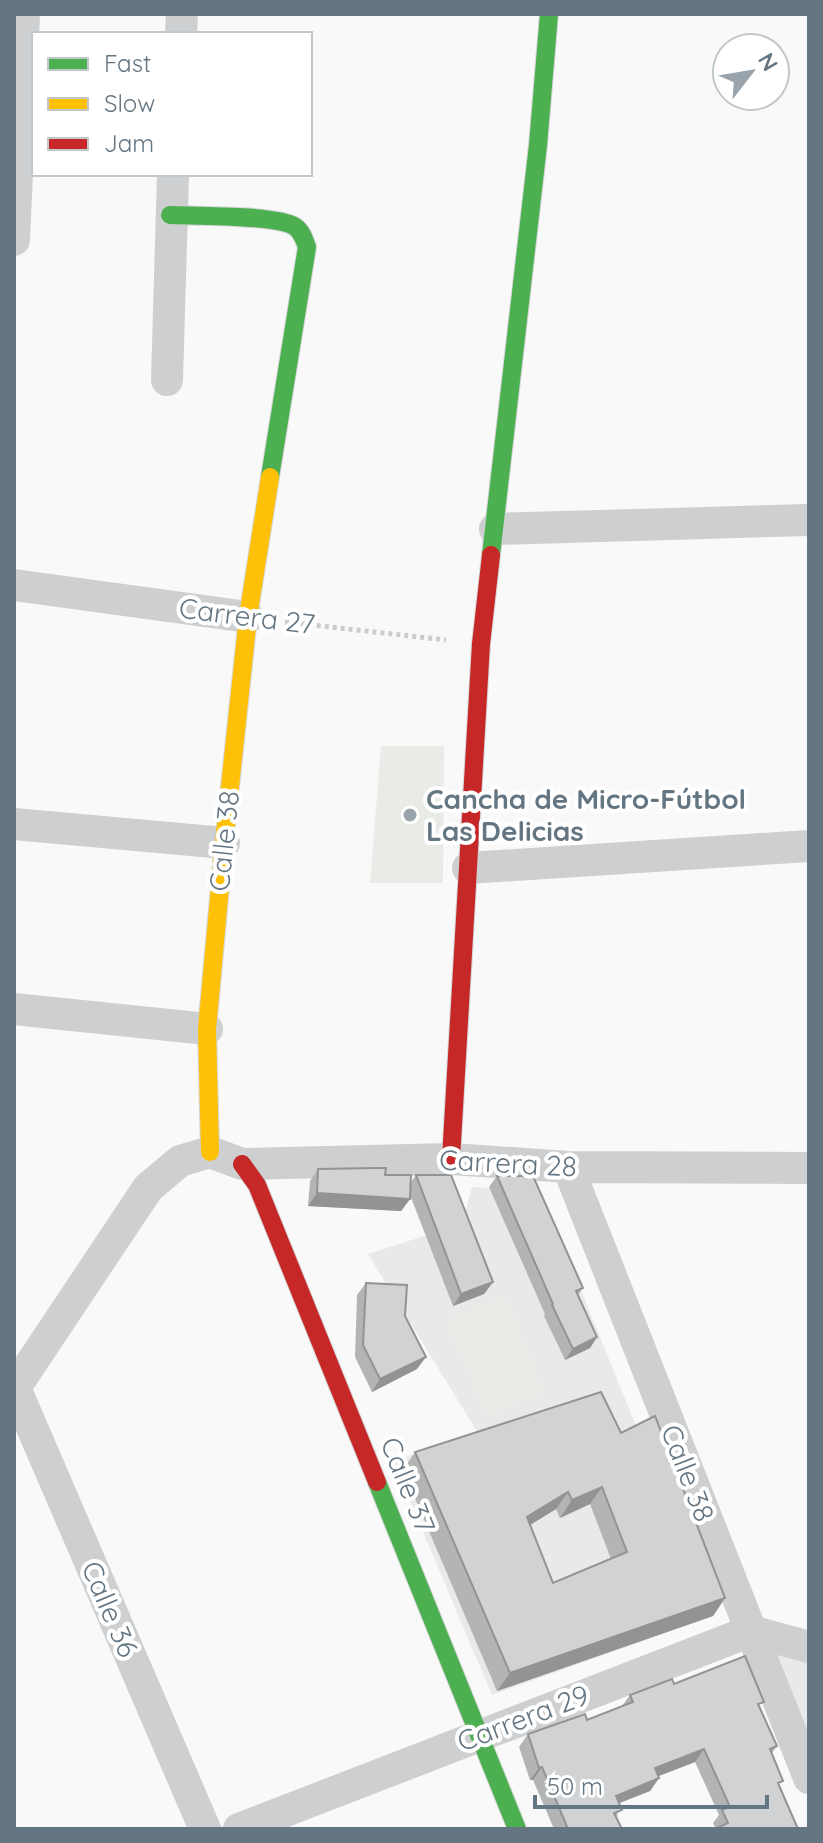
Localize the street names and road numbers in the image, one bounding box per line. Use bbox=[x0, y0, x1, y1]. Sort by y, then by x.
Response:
street label: Carrera 27 bbox=[177, 590, 317, 641]
street label: Calle 38 bbox=[201, 789, 246, 893]
street label: Carrera 28 bbox=[438, 1141, 578, 1184]
street label: Calle 38 bbox=[654, 1419, 723, 1526]
street label: Calle 37 bbox=[373, 1432, 443, 1538]
street label: Calle 36 bbox=[75, 1555, 146, 1662]
street label: Carrera 29 bbox=[452, 1676, 594, 1759]

